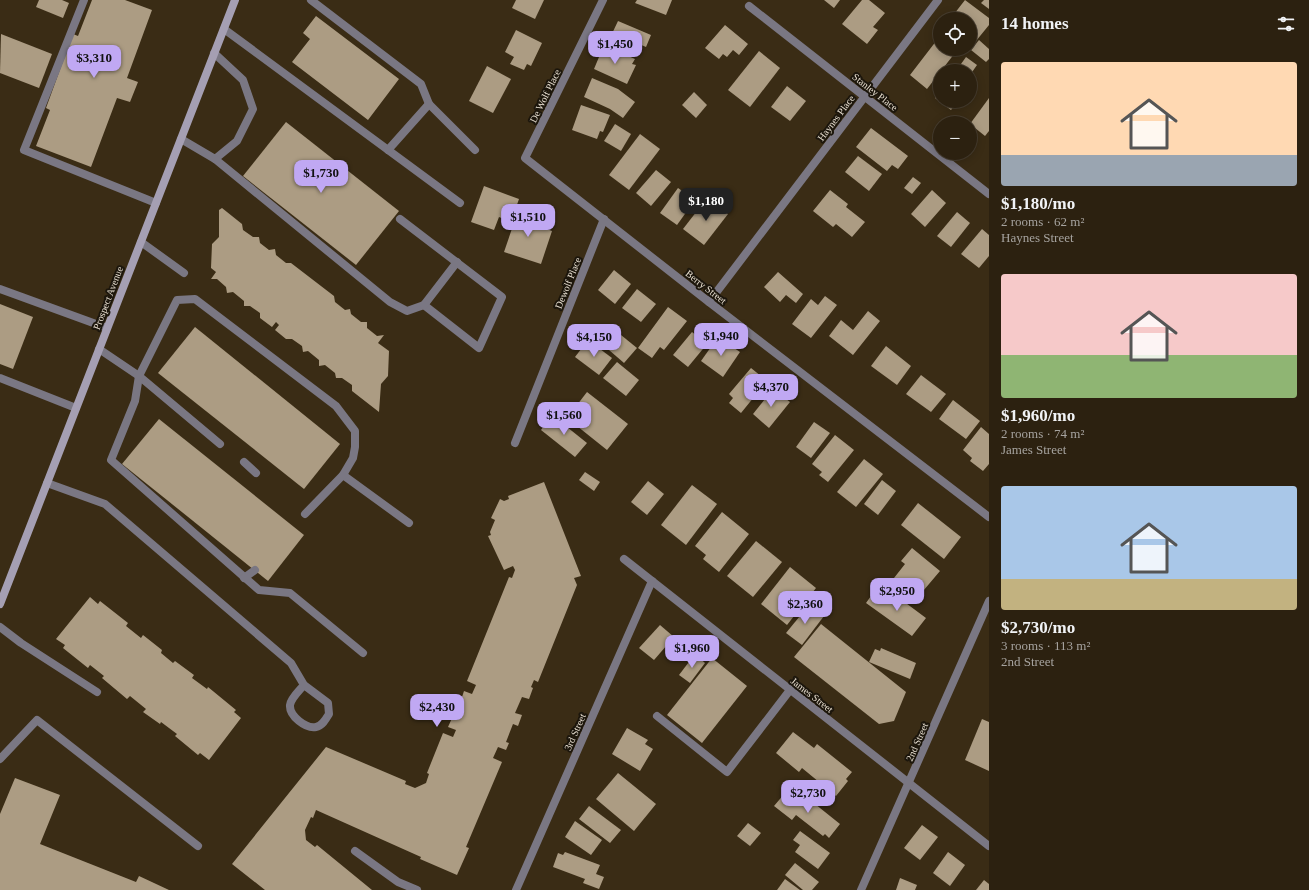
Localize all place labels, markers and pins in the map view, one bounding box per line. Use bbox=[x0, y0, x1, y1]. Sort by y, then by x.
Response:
pin: $1,450 bbox=[582, 31, 648, 65]
pin: $3,310 bbox=[61, 45, 127, 79]
pin: $1,730 bbox=[288, 160, 354, 194]
pin: $1,180 bbox=[673, 188, 739, 222]
pin: $1,510 bbox=[495, 204, 561, 238]
pin: $1,940 bbox=[688, 323, 754, 357]
pin: $4,150 bbox=[561, 324, 627, 358]
pin: $4,370 bbox=[738, 374, 804, 408]
pin: $1,560 bbox=[531, 402, 597, 436]
pin: $2,950 bbox=[864, 578, 930, 612]
pin: $2,360 bbox=[772, 591, 838, 625]
pin: $1,960 bbox=[659, 635, 725, 669]
pin: $2,430 bbox=[404, 694, 470, 728]
pin: $2,730 bbox=[775, 780, 841, 814]

